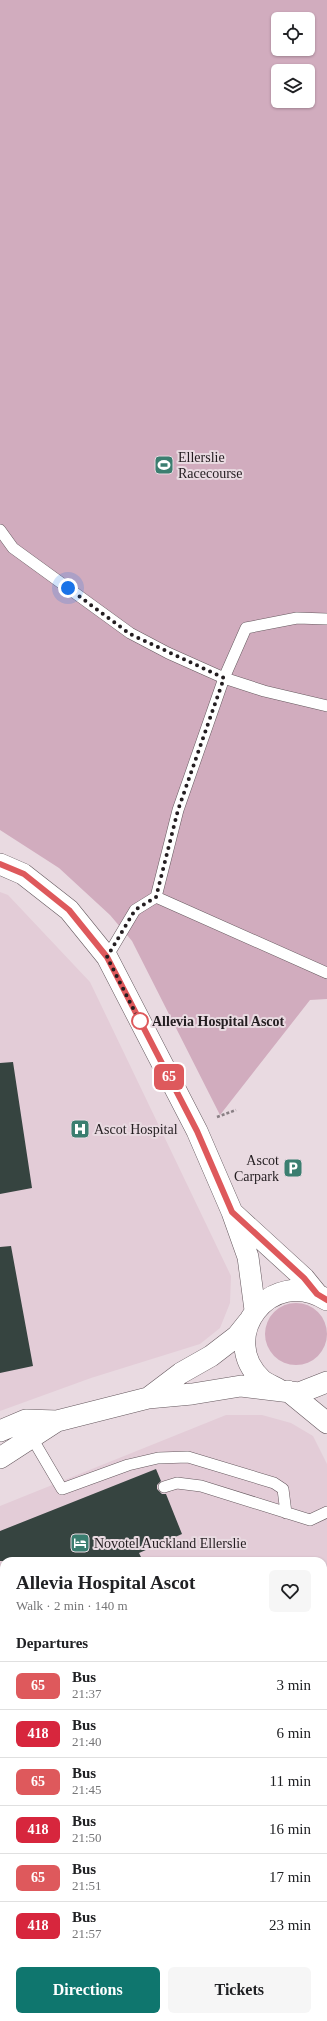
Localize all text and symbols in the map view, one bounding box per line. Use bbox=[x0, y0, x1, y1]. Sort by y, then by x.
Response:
map controls bbox=[271, 12, 315, 108]
button: locate bbox=[271, 12, 315, 56]
button: layers bbox=[271, 64, 315, 108]
place label: Ellerslie Racecourse bbox=[178, 450, 243, 481]
sports icon: Ellerslie Racecourse bbox=[153, 454, 175, 476]
your location bbox=[58, 578, 78, 598]
marker: Allevia Hospital Ascot bbox=[131, 1012, 149, 1030]
place label: Allevia Hospital Ascot bbox=[152, 1014, 285, 1029]
line badge: 65 bbox=[151, 1064, 187, 1090]
text: 65 bbox=[162, 1069, 176, 1084]
hospital icon: Ascot Hospital bbox=[69, 1118, 91, 1140]
place label: Ascot Hospital bbox=[94, 1122, 178, 1137]
place label: Ascot Carpark bbox=[234, 1153, 279, 1184]
parking icon: Ascot Carpark bbox=[282, 1157, 304, 1179]
hotel icon: Novotel Auckland Ellerslie bbox=[69, 1532, 91, 1554]
place label: Novotel Auckland Ellerslie bbox=[94, 1536, 246, 1551]
button: heart bbox=[269, 1570, 311, 1612]
text: Allevia Hospital Ascot bbox=[16, 1572, 195, 1593]
text: Walk · 2 min · 140 m bbox=[16, 1598, 128, 1613]
text: Departures bbox=[16, 1635, 88, 1651]
text: Bus bbox=[72, 1669, 96, 1685]
text: 3 min bbox=[276, 1677, 311, 1693]
text: 65 bbox=[31, 1678, 45, 1693]
text: 21:37 bbox=[72, 1686, 102, 1701]
text: Bus bbox=[72, 1717, 96, 1733]
text: 6 min bbox=[276, 1725, 311, 1741]
text: 418 bbox=[28, 1726, 49, 1741]
text: 21:40 bbox=[72, 1734, 102, 1749]
text: Bus bbox=[72, 1765, 96, 1781]
text: 11 min bbox=[269, 1773, 311, 1789]
text: 65 bbox=[31, 1774, 45, 1789]
text: 21:45 bbox=[72, 1782, 102, 1797]
text: Bus bbox=[72, 1813, 96, 1829]
text: 16 min bbox=[269, 1821, 311, 1837]
text: 418 bbox=[28, 1822, 49, 1837]
text: 21:50 bbox=[72, 1830, 102, 1845]
text: Bus bbox=[72, 1861, 96, 1877]
text: 17 min bbox=[269, 1869, 311, 1885]
text: 65 bbox=[31, 1870, 45, 1885]
text: 21:51 bbox=[72, 1878, 102, 1893]
text: Bus bbox=[72, 1909, 96, 1925]
text: 23 min bbox=[269, 1917, 311, 1933]
text: 418 bbox=[28, 1918, 49, 1933]
text: 21:57 bbox=[72, 1926, 102, 1941]
button: Directions bbox=[16, 1967, 160, 2013]
button: Tickets bbox=[168, 1967, 311, 2013]

